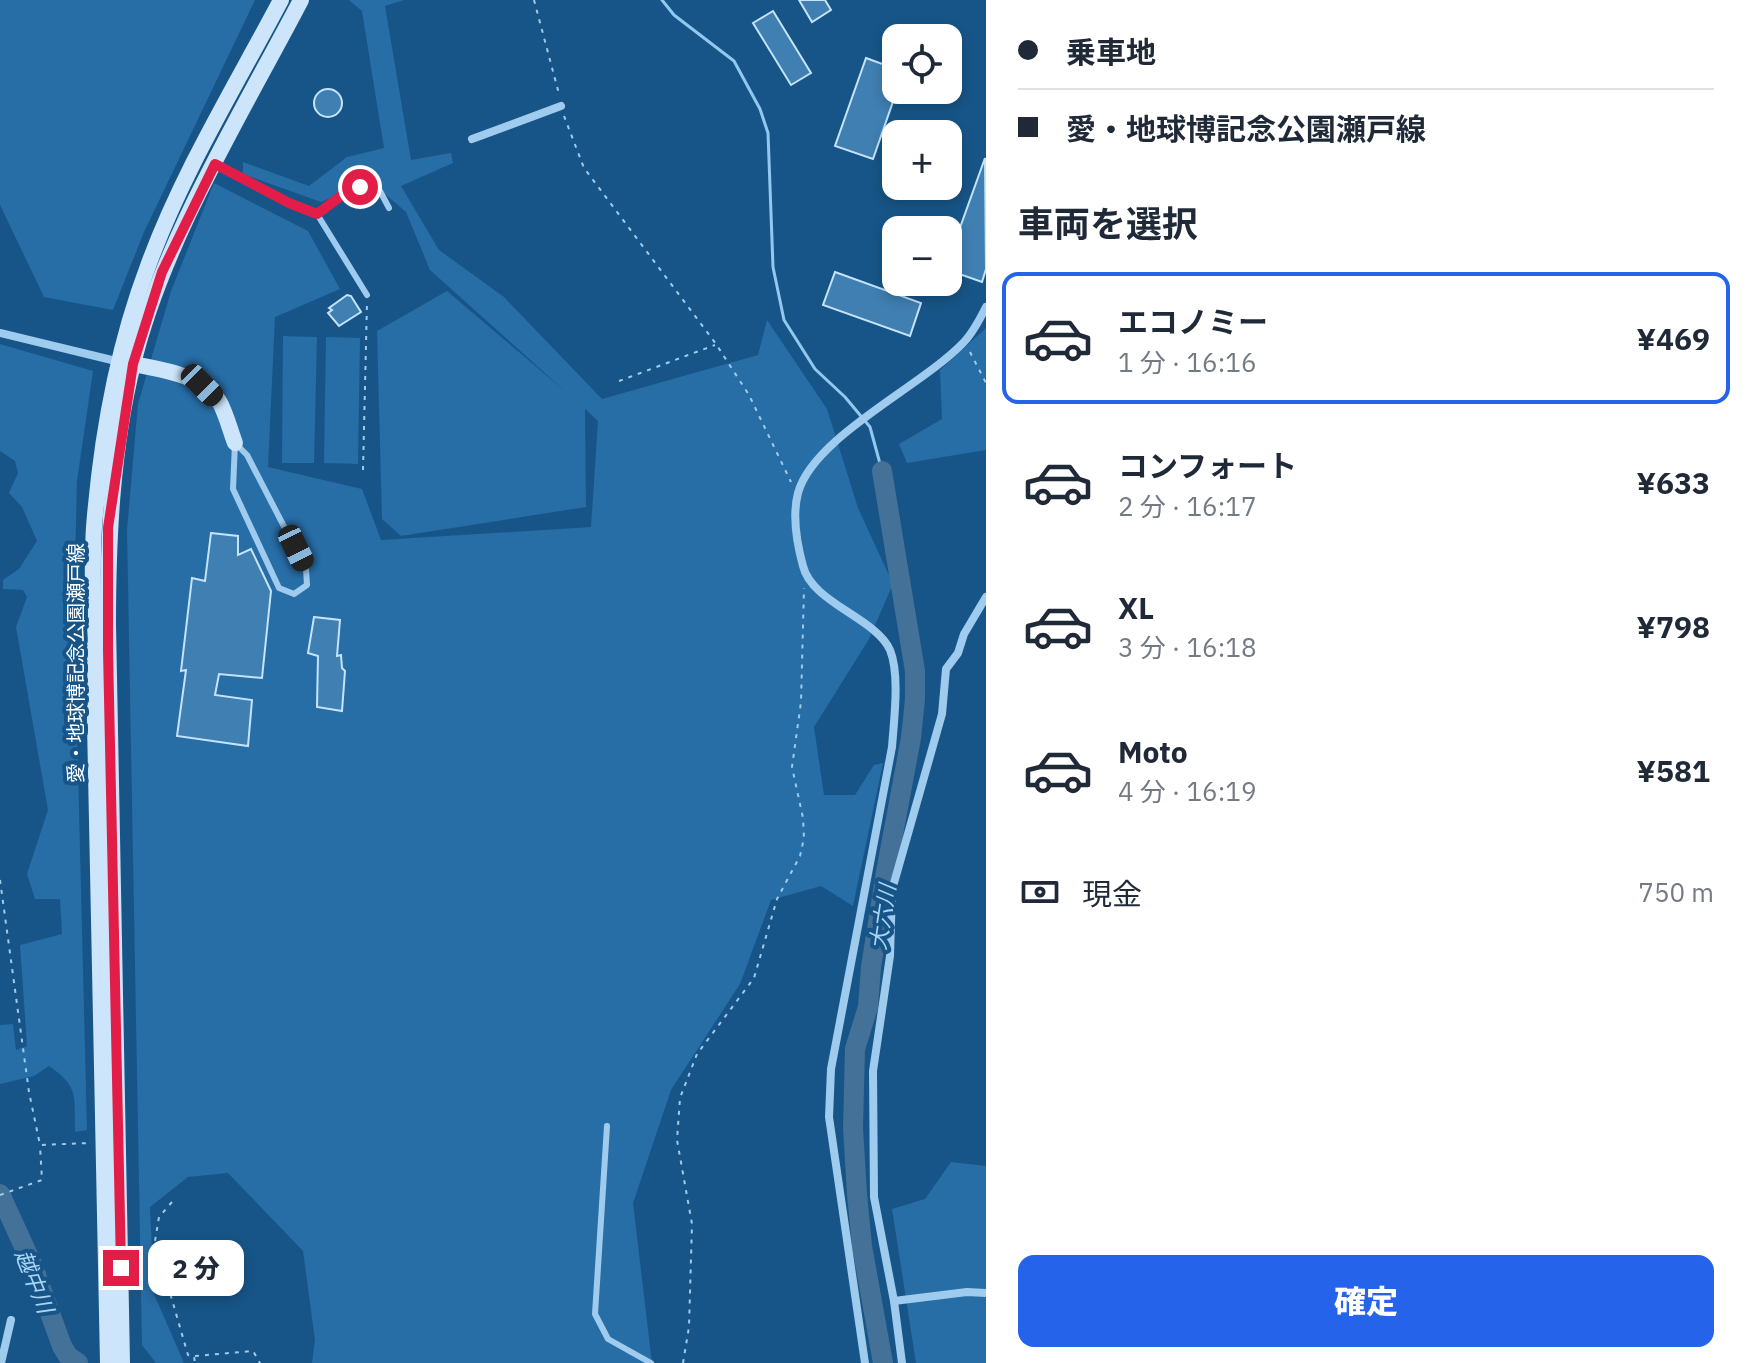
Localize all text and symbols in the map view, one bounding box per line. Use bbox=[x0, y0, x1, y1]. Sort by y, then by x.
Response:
map controls bbox=[882, 24, 962, 296]
button: locate bbox=[882, 24, 962, 104]
text: 乗車地 bbox=[1066, 32, 1156, 71]
text: 愛・地球博記念公園瀬戸線 bbox=[1066, 109, 1426, 148]
button: + bbox=[882, 120, 962, 200]
route start bbox=[342, 169, 378, 205]
text: 車両を選択 bbox=[1018, 200, 1198, 247]
button: − bbox=[882, 216, 962, 296]
icon: car bbox=[1022, 302, 1094, 374]
text: エコノミー bbox=[1118, 302, 1268, 341]
text: ¥469 bbox=[1637, 319, 1710, 358]
text: 1 分 · 16:16 bbox=[1118, 345, 1256, 379]
car bbox=[177, 360, 227, 410]
icon: car bbox=[1022, 446, 1094, 518]
text: コンフォート bbox=[1118, 446, 1297, 485]
text: ¥633 bbox=[1637, 463, 1710, 502]
text: 2 分 · 16:17 bbox=[1118, 489, 1256, 523]
car bbox=[275, 521, 317, 575]
street label: 愛・地球博記念公園瀬戸線 bbox=[62, 543, 89, 783]
text: XL bbox=[1118, 588, 1154, 627]
icon: car bbox=[1022, 590, 1094, 662]
text: ¥798 bbox=[1637, 607, 1710, 646]
text: 3 分 · 16:18 bbox=[1118, 630, 1256, 664]
text: Moto bbox=[1118, 732, 1188, 771]
icon: car bbox=[1022, 734, 1094, 806]
text: ¥581 bbox=[1637, 751, 1710, 790]
text: 4 分 · 16:19 bbox=[1118, 774, 1256, 808]
icon: cash bbox=[1018, 870, 1062, 914]
text: 現金 bbox=[1082, 874, 1142, 913]
text: 750 m bbox=[1638, 875, 1714, 909]
water label: 大六川 bbox=[863, 880, 902, 952]
callout: 2 分 bbox=[149, 1240, 245, 1296]
water label: 越中川 bbox=[9, 1245, 62, 1319]
route end bbox=[103, 1250, 139, 1286]
text: 2 分 bbox=[172, 1251, 220, 1285]
button: 確定 bbox=[1018, 1255, 1714, 1347]

